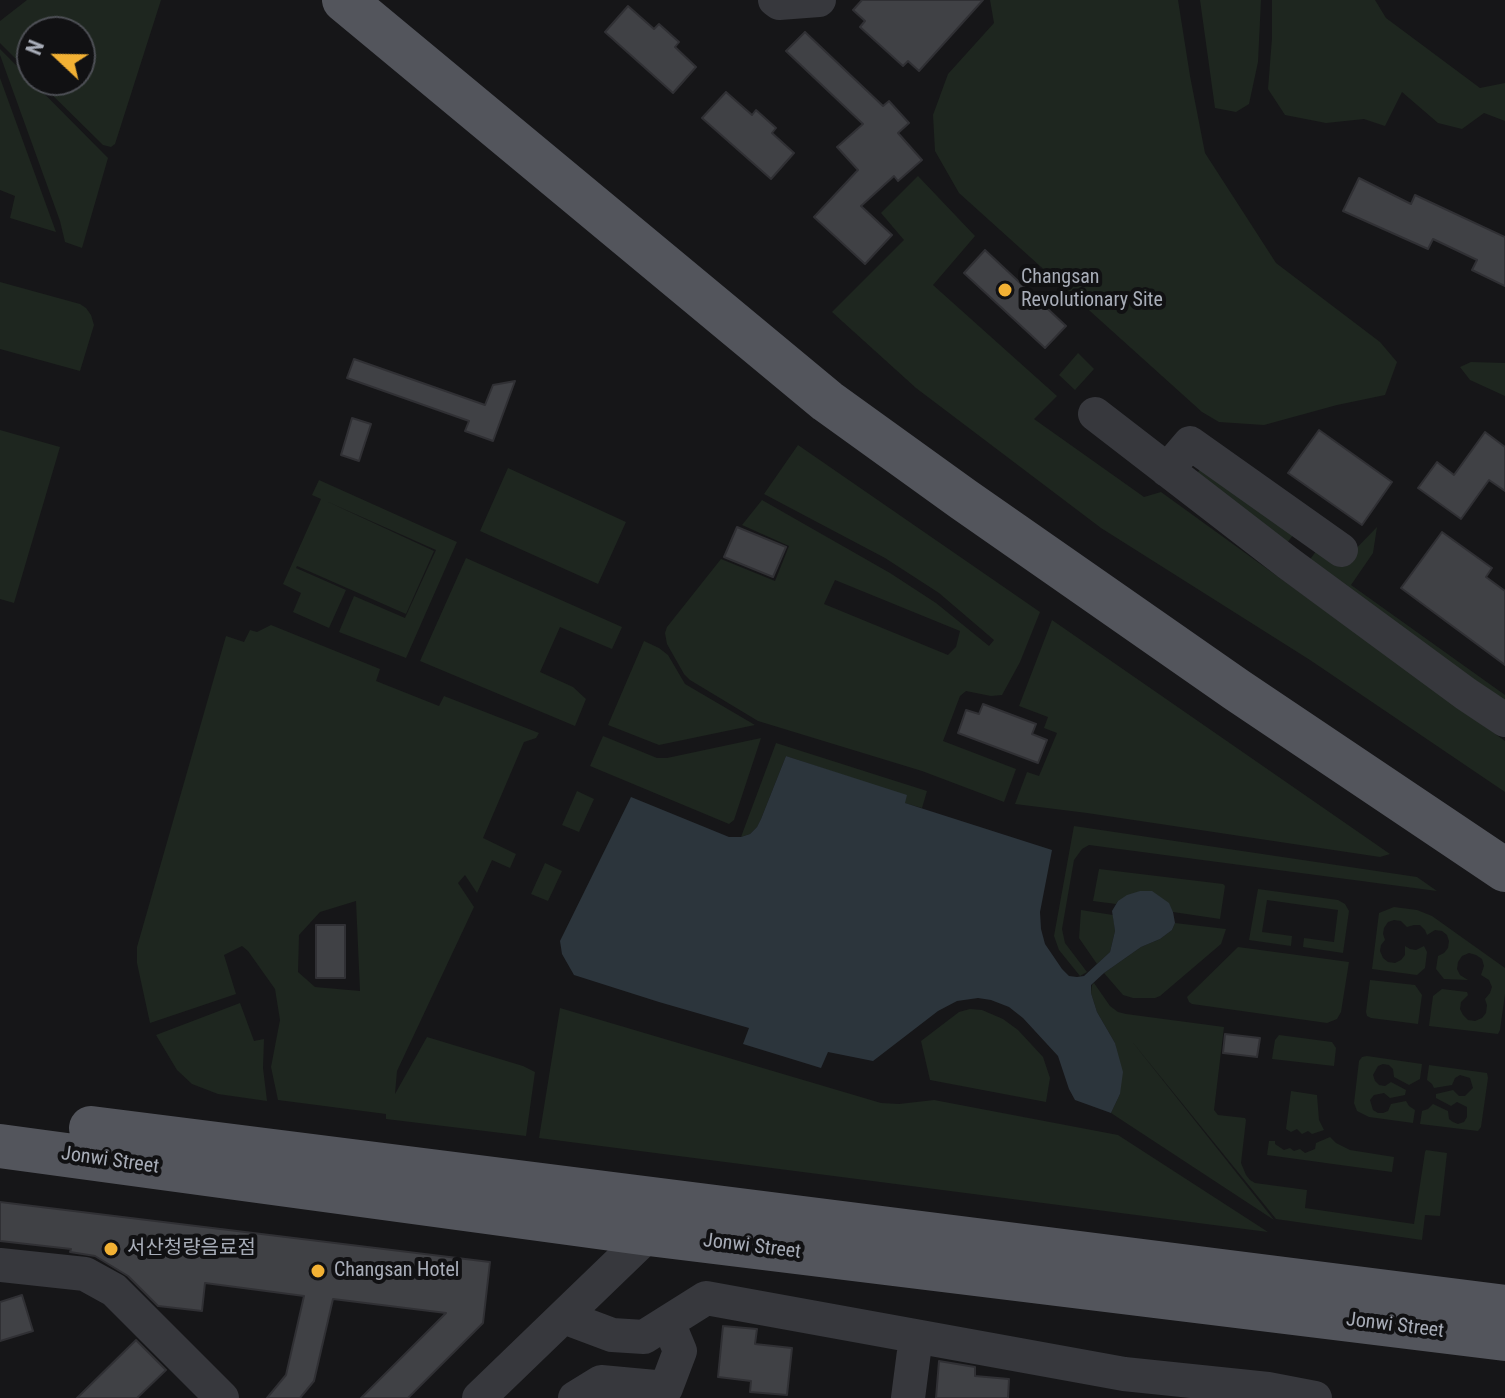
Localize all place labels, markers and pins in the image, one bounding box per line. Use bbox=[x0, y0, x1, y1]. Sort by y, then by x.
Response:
place label: Changsan Revolutionary Site bbox=[1021, 266, 1163, 313]
marker: Changsan Revolutionary Site bbox=[996, 281, 1014, 299]
place label: 서산청량음료점 bbox=[127, 1237, 256, 1261]
marker: 서산청량음료점 bbox=[102, 1240, 120, 1258]
place label: Changsan Hotel bbox=[334, 1259, 459, 1283]
marker: Changsan Hotel bbox=[309, 1262, 327, 1280]

